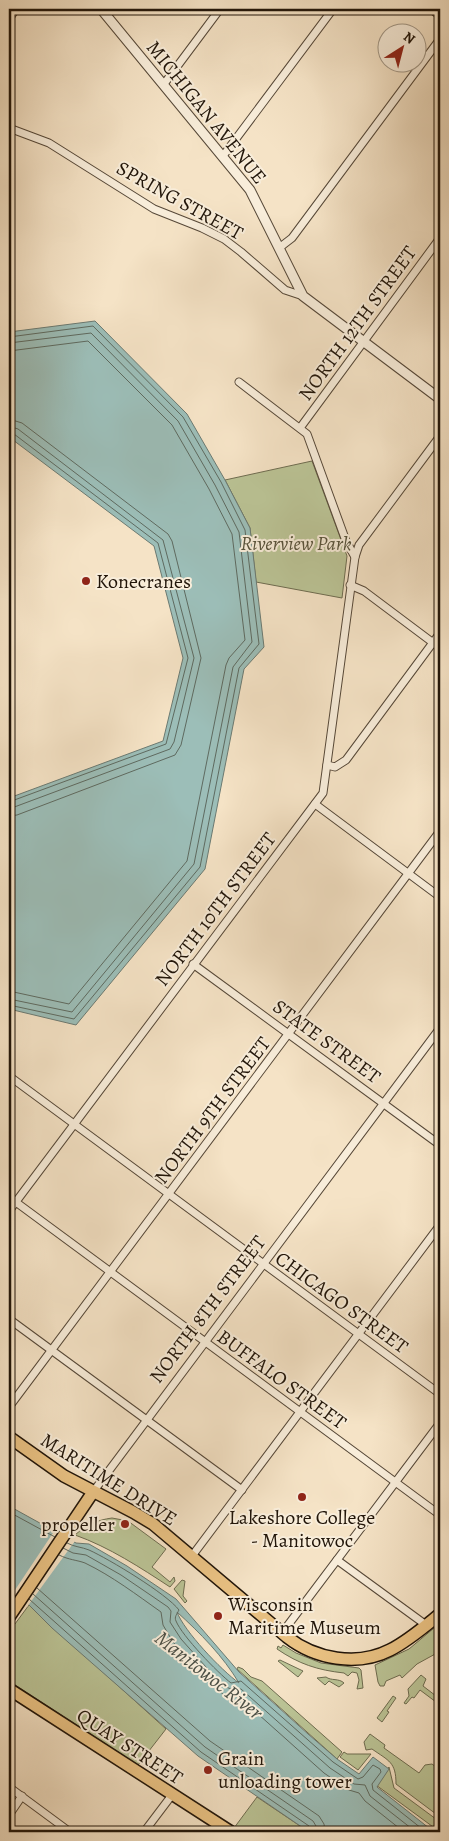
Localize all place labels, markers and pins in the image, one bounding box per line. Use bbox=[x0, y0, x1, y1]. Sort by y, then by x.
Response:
place label: Konecranes bbox=[96, 568, 191, 595]
marker: Konecranes bbox=[80, 575, 92, 587]
marker: Lakeshore College - Manitowoc bbox=[296, 1491, 308, 1503]
place label: Lakeshore College - Manitowoc bbox=[229, 1504, 375, 1554]
place label: propeller bbox=[41, 1511, 115, 1538]
marker: propeller bbox=[119, 1518, 131, 1530]
place label: Wisconsin Maritime Museum bbox=[227, 1591, 381, 1641]
marker: Wisconsin Maritime Museum bbox=[212, 1610, 224, 1622]
place label: Grain unloading tower bbox=[218, 1745, 352, 1795]
marker: Grain unloading tower bbox=[202, 1764, 214, 1776]

